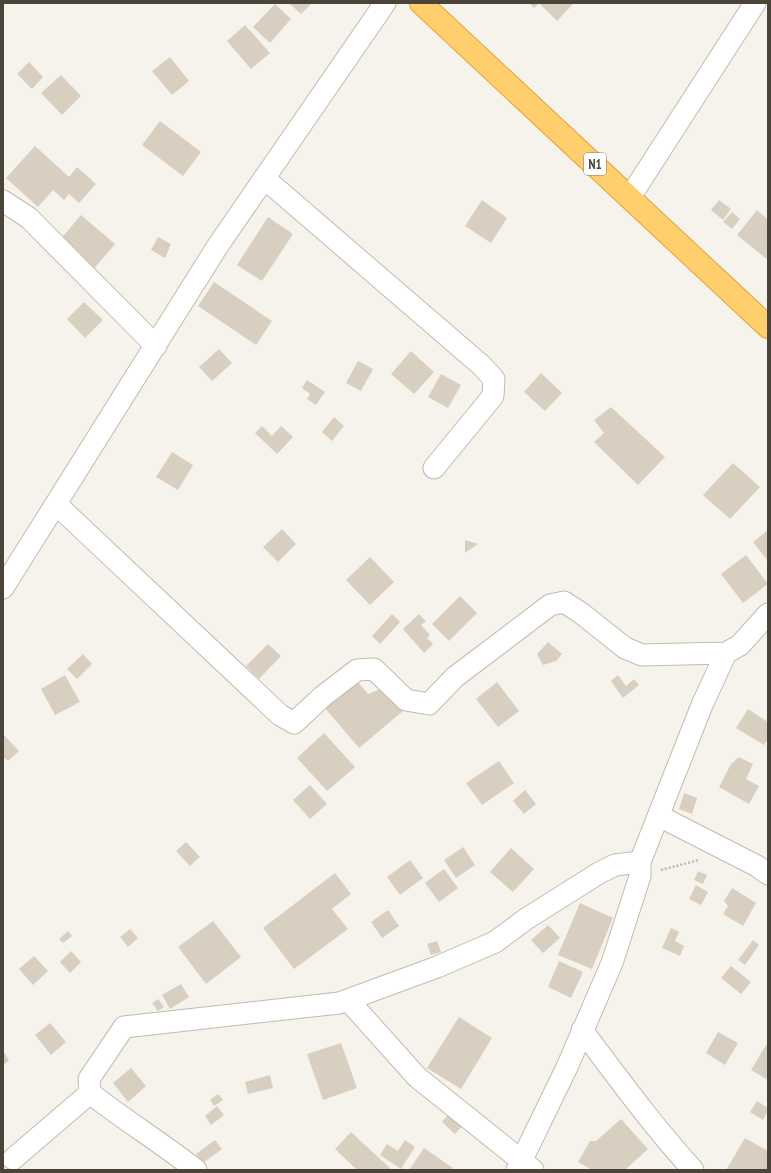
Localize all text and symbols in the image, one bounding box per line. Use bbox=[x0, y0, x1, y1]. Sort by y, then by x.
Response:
road number: N1 bbox=[584, 153, 606, 175]

